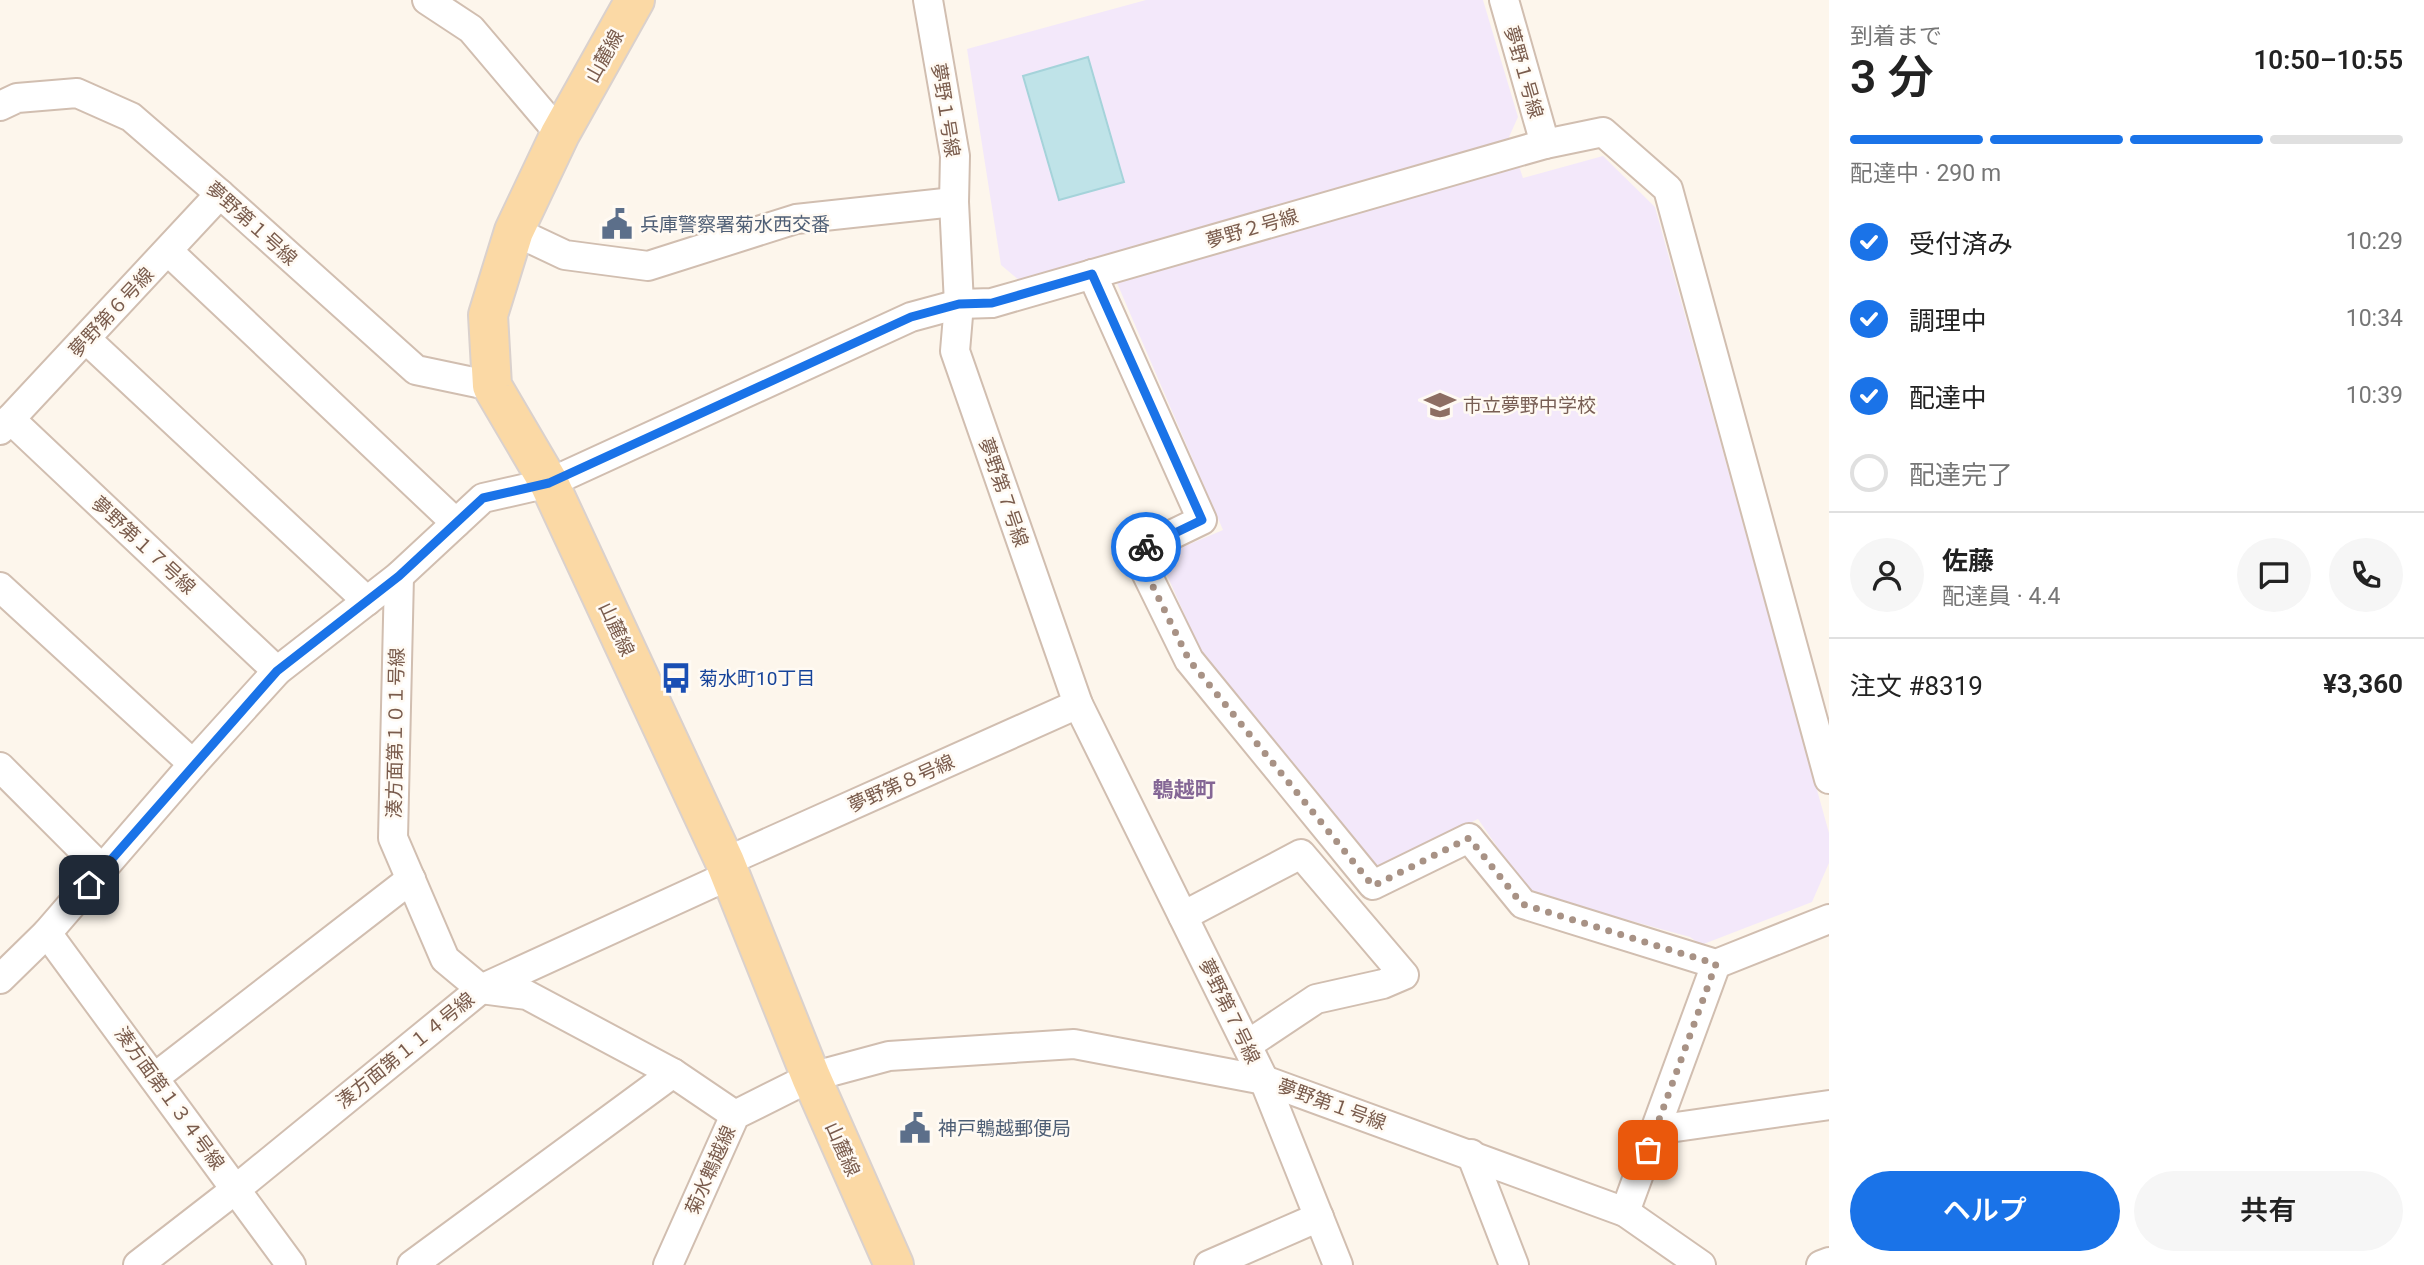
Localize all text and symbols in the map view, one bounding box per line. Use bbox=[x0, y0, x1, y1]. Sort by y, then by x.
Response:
street label: 夢野１号線 bbox=[1499, 23, 1548, 121]
text: 到着まで bbox=[1850, 23, 1942, 50]
street label: 山麓線 bbox=[581, 26, 628, 87]
text: 10:50–10:55 bbox=[2253, 45, 2403, 75]
text: 3 分 bbox=[1850, 50, 1934, 104]
street label: 夢野１号線 bbox=[927, 61, 964, 159]
text: 配達中 · 290 m bbox=[1850, 160, 2001, 187]
street label: 夢野第１号線 bbox=[202, 177, 302, 270]
street label: 夢野２号線 bbox=[1203, 204, 1301, 253]
public building icon: 兵庫警察署菊水西交番 bbox=[600, 207, 634, 241]
place label: 兵庫警察署菊水西交番 bbox=[640, 213, 830, 236]
icon: check bbox=[1850, 223, 1888, 261]
text: 10:29 bbox=[2346, 228, 2403, 255]
text: 受付済み bbox=[1909, 229, 2013, 259]
street label: 夢野第６号線 bbox=[64, 263, 159, 362]
icon: check bbox=[1850, 300, 1888, 338]
text: 10:34 bbox=[2346, 305, 2403, 332]
text: 調理中 bbox=[1909, 306, 1987, 336]
icon: check bbox=[1850, 377, 1888, 415]
text: 10:39 bbox=[2346, 382, 2403, 409]
text: 配達中 bbox=[1909, 383, 1987, 413]
school or university icon: 市立夢野中学校 bbox=[1423, 388, 1457, 422]
place label: 市立夢野中学校 bbox=[1463, 394, 1596, 417]
street label: 夢野第７号線 bbox=[974, 435, 1033, 550]
text: 配達完了 bbox=[1909, 460, 2013, 490]
street label: 夢野第１７号線 bbox=[87, 492, 200, 599]
courier bbox=[1111, 512, 1181, 582]
icon: bike bbox=[1127, 528, 1165, 566]
button: person bbox=[1850, 538, 1924, 612]
button: chat bbox=[2237, 538, 2311, 612]
button: phone bbox=[2329, 538, 2403, 612]
text: 佐藤 bbox=[1942, 546, 1994, 576]
text: 配達員 · 4.4 bbox=[1942, 583, 2060, 610]
street label: 山麓線 bbox=[594, 599, 639, 660]
street label: 湊方面第１０１号線 bbox=[383, 647, 408, 819]
bus stop icon: 菊水町10丁目 bbox=[659, 661, 693, 695]
place label: 菊水町10丁目 bbox=[699, 667, 815, 690]
text: ¥3,360 bbox=[2323, 669, 2403, 699]
text: 注文 #8319 bbox=[1850, 671, 1983, 701]
street label: 夢野第８号線 bbox=[844, 750, 958, 817]
district label: 鵯越町 bbox=[1153, 778, 1216, 802]
pin bbox=[59, 855, 119, 915]
icon: home bbox=[70, 866, 108, 904]
street label: 夢野第７号線 bbox=[1194, 955, 1265, 1067]
street label: 湊方面第１１４号線 bbox=[332, 988, 479, 1113]
street label: 湊方面第１３４号線 bbox=[110, 1022, 229, 1174]
street label: 夢野第１号線 bbox=[1274, 1074, 1389, 1135]
public building icon: 神戸鵯越郵便局 bbox=[898, 1111, 932, 1145]
place label: 神戸鵯越郵便局 bbox=[938, 1117, 1071, 1140]
street label: 山麓線 bbox=[820, 1118, 865, 1180]
pin bbox=[1618, 1120, 1678, 1180]
street label: 菊水鵯越線 bbox=[681, 1122, 740, 1218]
icon: bag bbox=[1629, 1131, 1667, 1169]
button: ヘルプ bbox=[1850, 1171, 2120, 1251]
button: 共有 bbox=[2134, 1171, 2403, 1251]

